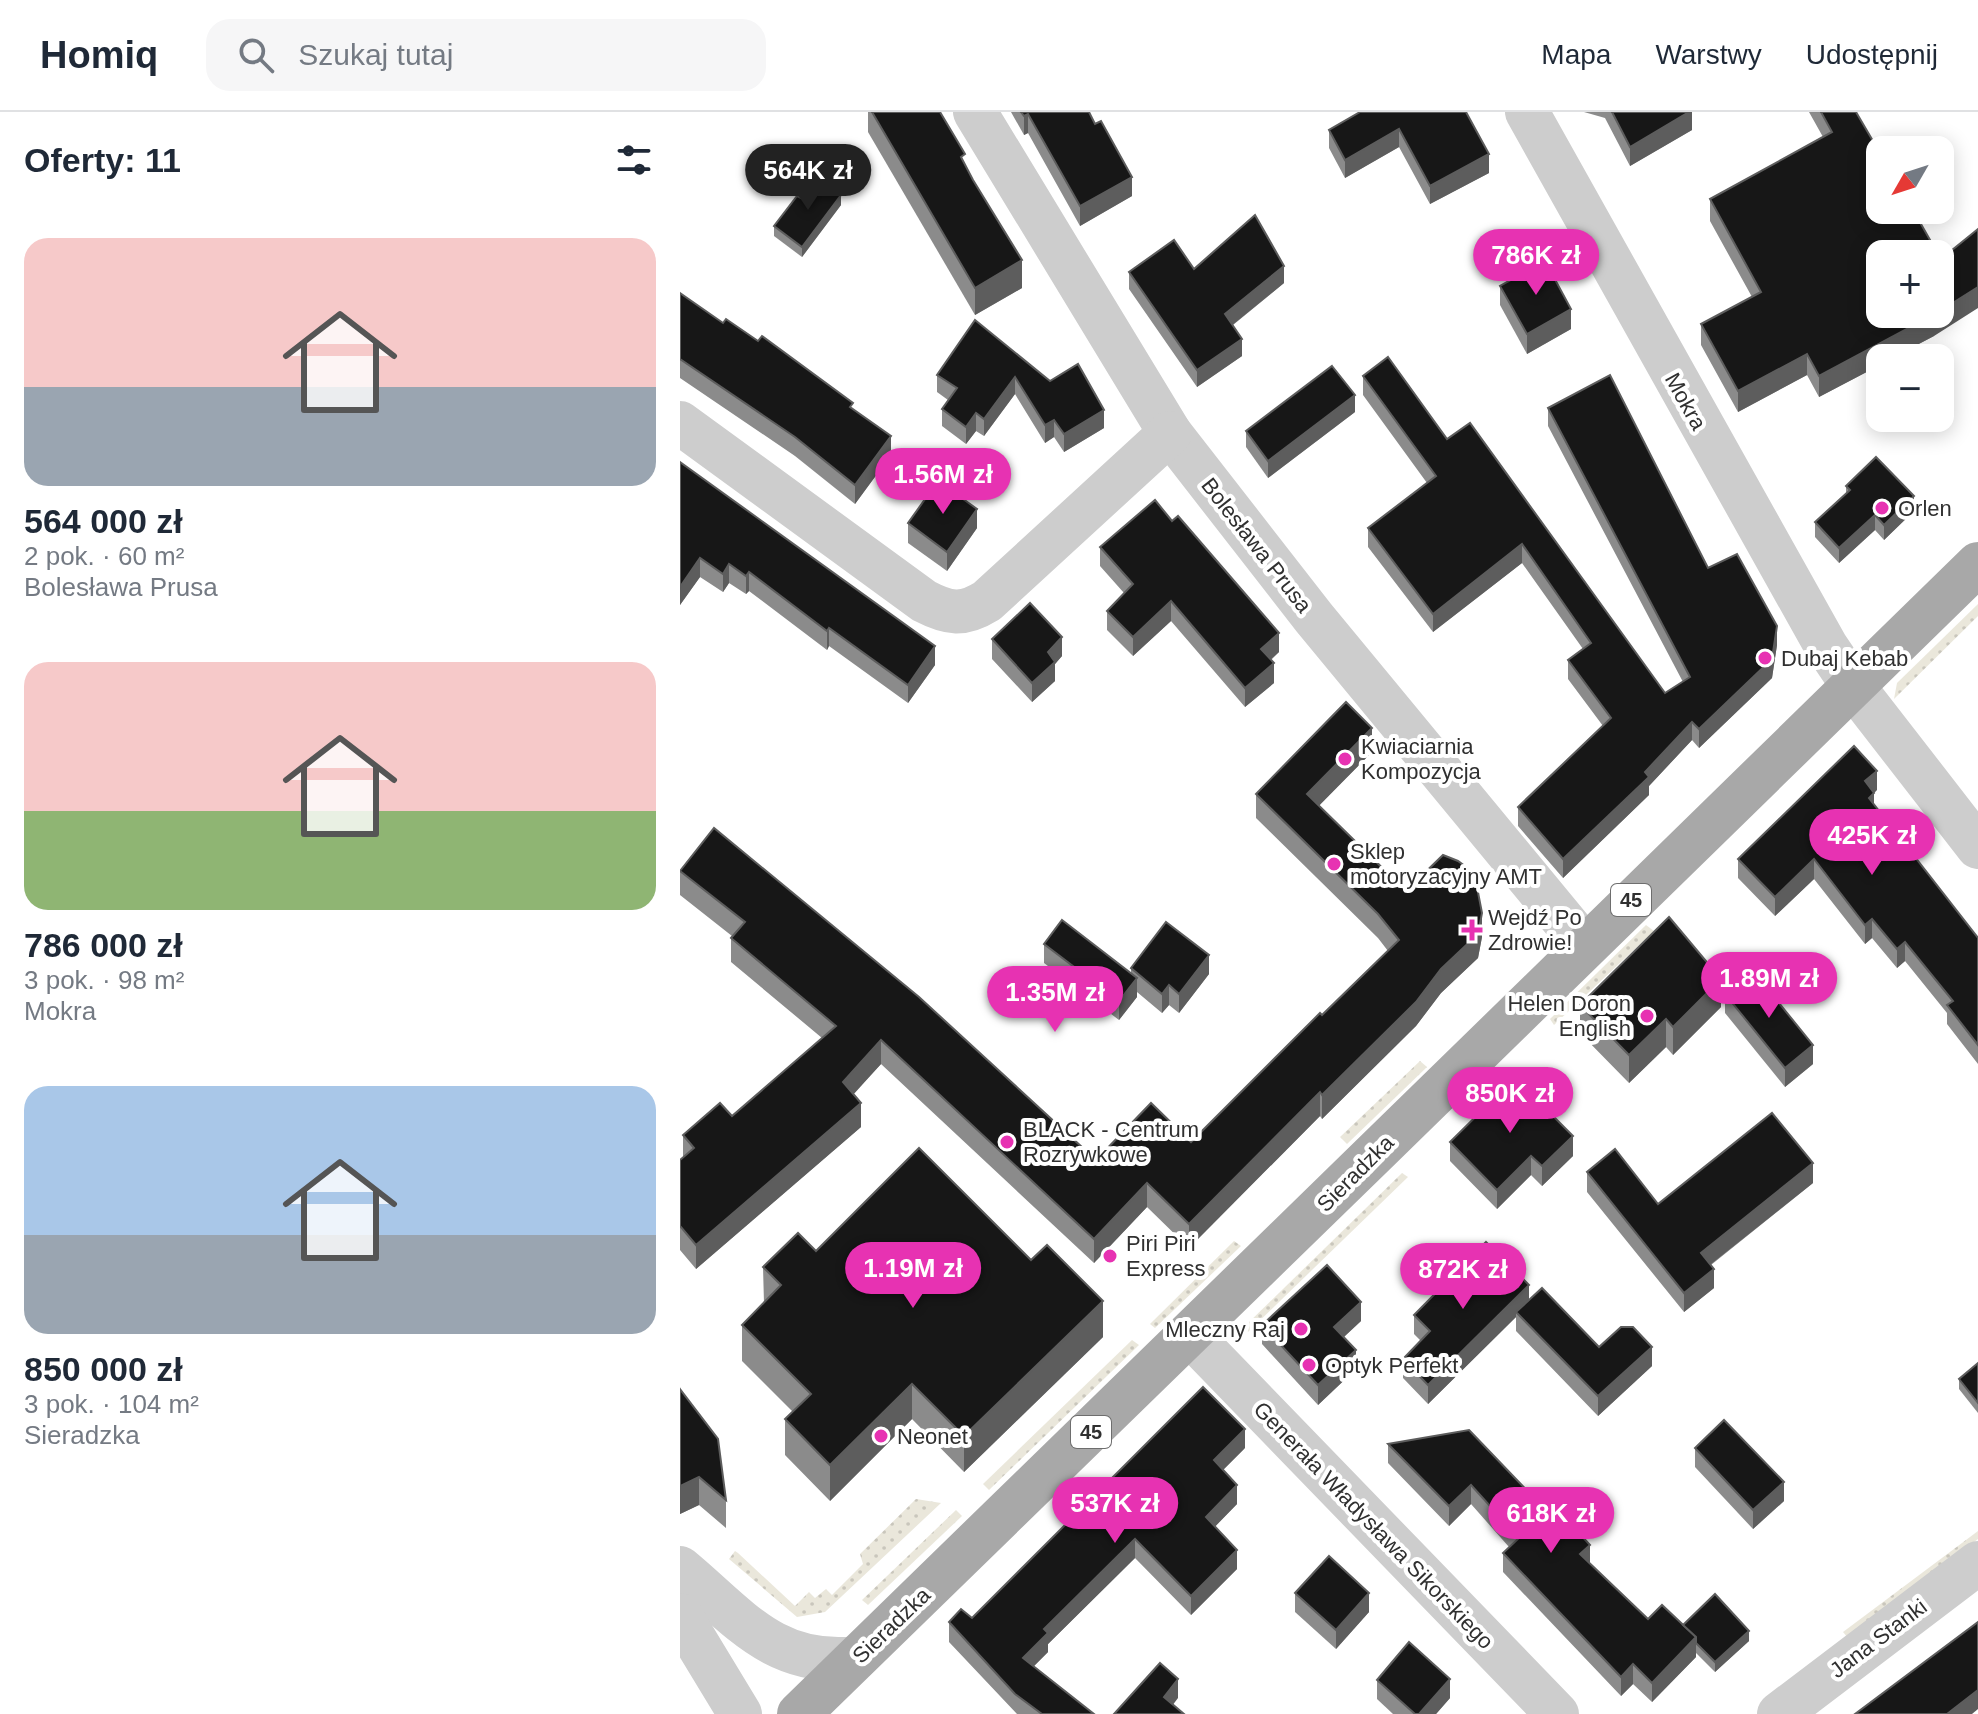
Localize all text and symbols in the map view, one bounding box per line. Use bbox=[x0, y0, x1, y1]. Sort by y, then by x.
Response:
search box bbox=[206, 19, 766, 91]
icon: search bbox=[234, 33, 278, 77]
text: Homiq bbox=[40, 34, 158, 76]
text: Szukaj tutaj bbox=[298, 38, 453, 71]
text: Mapa bbox=[1541, 39, 1611, 70]
text: Warstwy bbox=[1655, 39, 1762, 70]
text: Udostępnij bbox=[1806, 39, 1938, 70]
north arrow bbox=[1866, 136, 1954, 224]
map controls bbox=[1866, 136, 1954, 432]
icon: filters bbox=[612, 138, 656, 182]
text: Oferty: 11 bbox=[24, 141, 181, 179]
pin: 564K zł bbox=[734, 144, 882, 212]
text: 564K zł bbox=[763, 155, 853, 185]
pin: 786K zł bbox=[1462, 229, 1610, 297]
text: 786K zł bbox=[1491, 240, 1581, 270]
button: + bbox=[1866, 240, 1954, 328]
icon: home bbox=[268, 290, 412, 434]
button: − bbox=[1866, 344, 1954, 432]
street label: Mokra bbox=[1660, 368, 1712, 435]
pin: 1.56M zł bbox=[860, 448, 1026, 516]
text: 1.56M zł bbox=[893, 459, 993, 489]
street label: Bolesława Prusa bbox=[1196, 473, 1317, 618]
place label: Orlen bbox=[1898, 496, 1952, 521]
marker: Orlen bbox=[1873, 499, 1891, 517]
text: 564 000 zł bbox=[24, 502, 183, 540]
text: 2 pok. · 60 m² bbox=[24, 541, 184, 571]
text: Bolesława Prusa bbox=[24, 572, 218, 602]
place label: Dubaj Kebab bbox=[1781, 646, 1908, 671]
marker: Dubaj Kebab bbox=[1756, 649, 1774, 667]
icon: home bbox=[268, 714, 412, 858]
place label: Kwiaciarnia Kompozycja bbox=[1361, 734, 1482, 784]
marker: Kwiaciarnia Kompozycja bbox=[1336, 750, 1354, 768]
pin: 425K zł bbox=[1798, 809, 1946, 877]
text: 425K zł bbox=[1827, 820, 1917, 850]
place label: Sklep motoryzacyjny AMT bbox=[1350, 839, 1542, 889]
marker: Sklep motoryzacyjny AMT bbox=[1325, 855, 1343, 873]
road number: 45 bbox=[1611, 884, 1651, 916]
place label: Wejdź Po Zdrowie! bbox=[1488, 905, 1582, 955]
marker: Wejdź Po Zdrowie! bbox=[1463, 921, 1481, 939]
text: 786 000 zł bbox=[24, 926, 183, 964]
pin: 1.89M zł bbox=[1686, 952, 1852, 1020]
text: 1.89M zł bbox=[1719, 963, 1819, 993]
text: 3 pok. · 98 m² bbox=[24, 965, 184, 995]
pin: 1.35M zł bbox=[972, 966, 1138, 1034]
text: 1.35M zł bbox=[1005, 977, 1105, 1007]
place label: Helen Doron English bbox=[1507, 991, 1631, 1041]
text: Mokra bbox=[24, 996, 96, 1026]
marker: Helen Doron English bbox=[1638, 1007, 1656, 1025]
pin: 850K zł bbox=[1436, 1067, 1584, 1135]
text: 850K zł bbox=[1465, 1078, 1555, 1108]
place label: BLACK - Centrum Rozrywkowe bbox=[1023, 1117, 1199, 1167]
street label: Sieradzka bbox=[1312, 1129, 1399, 1217]
marker: BLACK - Centrum Rozrywkowe bbox=[998, 1133, 1016, 1151]
icon: home bbox=[268, 1138, 412, 1282]
place label: Piri Piri Express bbox=[1126, 1231, 1205, 1281]
pin: 1.19M zł bbox=[830, 1242, 996, 1310]
pin: 872K zł bbox=[1389, 1243, 1537, 1311]
marker: Piri Piri Express bbox=[1101, 1247, 1119, 1265]
text: 1.19M zł bbox=[863, 1253, 963, 1283]
text: 872K zł bbox=[1418, 1254, 1508, 1284]
place label: Mleczny Raj bbox=[1165, 1317, 1285, 1342]
marker: Mleczny Raj bbox=[1292, 1320, 1310, 1338]
text: 850 000 zł bbox=[24, 1350, 183, 1388]
place label: Optyk Perfekt bbox=[1325, 1353, 1458, 1378]
marker: Optyk Perfekt bbox=[1300, 1356, 1318, 1374]
text: 3 pok. · 104 m² bbox=[24, 1389, 199, 1419]
street label: Generała Władysława Sikorskiego bbox=[1249, 1397, 1499, 1654]
road number: 45 bbox=[1071, 1416, 1111, 1448]
text: Sieradzka bbox=[24, 1420, 140, 1450]
place label: Neonet bbox=[897, 1424, 968, 1449]
marker: Neonet bbox=[872, 1427, 890, 1445]
pin: 537K zł bbox=[1041, 1477, 1189, 1545]
pin: 618K zł bbox=[1477, 1487, 1625, 1555]
text: 537K zł bbox=[1070, 1488, 1160, 1518]
text: 618K zł bbox=[1506, 1498, 1596, 1528]
street label: Sieradzka bbox=[847, 1582, 936, 1668]
street label: Jana Stanki bbox=[1825, 1594, 1932, 1683]

